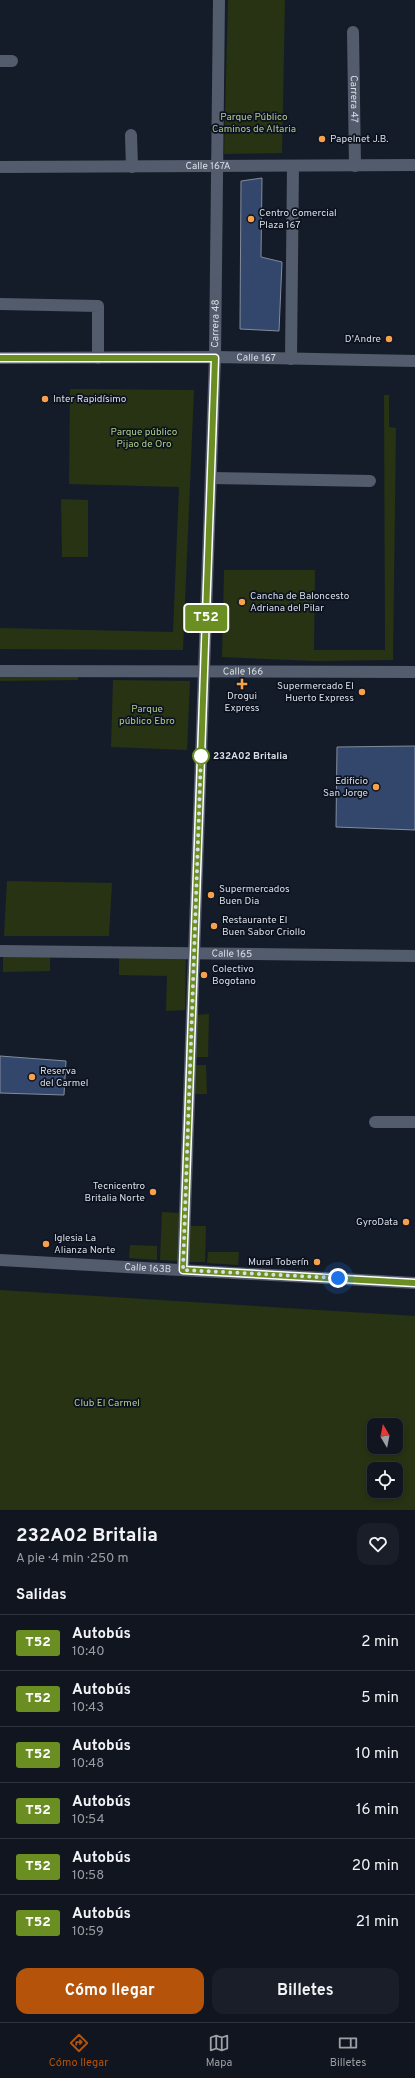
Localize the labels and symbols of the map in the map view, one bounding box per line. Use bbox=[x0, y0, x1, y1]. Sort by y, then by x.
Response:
street label: Carrera 47 bbox=[347, 75, 361, 123]
park label: Parque Público Caminos de Altaria bbox=[212, 111, 296, 136]
place label: Papelnet J.B. bbox=[330, 133, 389, 146]
marker: Papelnet J.B. bbox=[317, 134, 327, 144]
street label: Calle 167A bbox=[185, 159, 231, 173]
place label: Centro Comercial Plaza 167 bbox=[259, 207, 337, 232]
marker: Centro Comercial Plaza 167 bbox=[246, 214, 256, 224]
street label: Carrera 48 bbox=[209, 299, 222, 348]
place label: D'Andre bbox=[345, 333, 381, 346]
marker: D'Andre bbox=[384, 334, 394, 344]
street label: Calle 167 bbox=[236, 351, 276, 365]
place label: Inter Rapidísimo bbox=[53, 393, 127, 406]
marker: Inter Rapidísimo bbox=[40, 394, 50, 404]
park label: Parque público Pijao de Oro bbox=[111, 426, 178, 451]
place label: Cancha de Baloncesto Adriana del Pilar bbox=[250, 590, 350, 615]
marker: Cancha de Baloncesto Adriana del Pilar bbox=[237, 597, 247, 607]
line badge: T52 bbox=[183, 605, 229, 631]
street label: Calle 166 bbox=[223, 665, 263, 678]
marker: Drogui Express bbox=[237, 679, 247, 689]
place label: Supermercado El Huerto Express bbox=[277, 680, 354, 705]
marker: Supermercado El Huerto Express bbox=[357, 687, 367, 697]
place label: Drogui Express bbox=[224, 690, 260, 715]
park label: Parque público Ebro bbox=[119, 703, 175, 728]
marker: 232A02 Britalia bbox=[192, 747, 210, 765]
place label: 232A02 Britalia bbox=[213, 750, 288, 763]
place label: Edificio San Jorge bbox=[323, 775, 368, 800]
marker: Edificio San Jorge bbox=[371, 782, 381, 792]
place label: Supermercados Buen Dia bbox=[219, 883, 290, 908]
marker: Supermercados Buen Dia bbox=[206, 890, 216, 900]
place label: Restaurante El Buen Sabor Criollo bbox=[222, 914, 306, 939]
marker: Restaurante El Buen Sabor Criollo bbox=[209, 921, 219, 931]
street label: Calle 165 bbox=[212, 947, 252, 961]
place label: Colectivo Bogotano bbox=[212, 963, 256, 988]
marker: Colectivo Bogotano bbox=[199, 970, 209, 980]
place label: Reserva del Carmel bbox=[40, 1065, 88, 1090]
marker: Reserva del Carmel bbox=[27, 1072, 37, 1082]
place label: Tecnicentro Britalia Norte bbox=[85, 1180, 145, 1205]
marker: Tecnicentro Britalia Norte bbox=[148, 1187, 158, 1197]
place label: GyroData bbox=[356, 1216, 398, 1229]
marker: GyroData bbox=[401, 1217, 411, 1227]
place label: Iglesia La Alianza Norte bbox=[54, 1232, 115, 1257]
marker: Iglesia La Alianza Norte bbox=[41, 1239, 51, 1249]
place label: Mural Toberín bbox=[248, 1256, 309, 1269]
marker: Mural Toberín bbox=[312, 1257, 322, 1267]
street label: Calle 163B bbox=[124, 1260, 172, 1276]
your location bbox=[328, 1268, 348, 1288]
park label: Club El Carmel bbox=[74, 1397, 140, 1410]
north arrow bbox=[367, 1418, 403, 1454]

